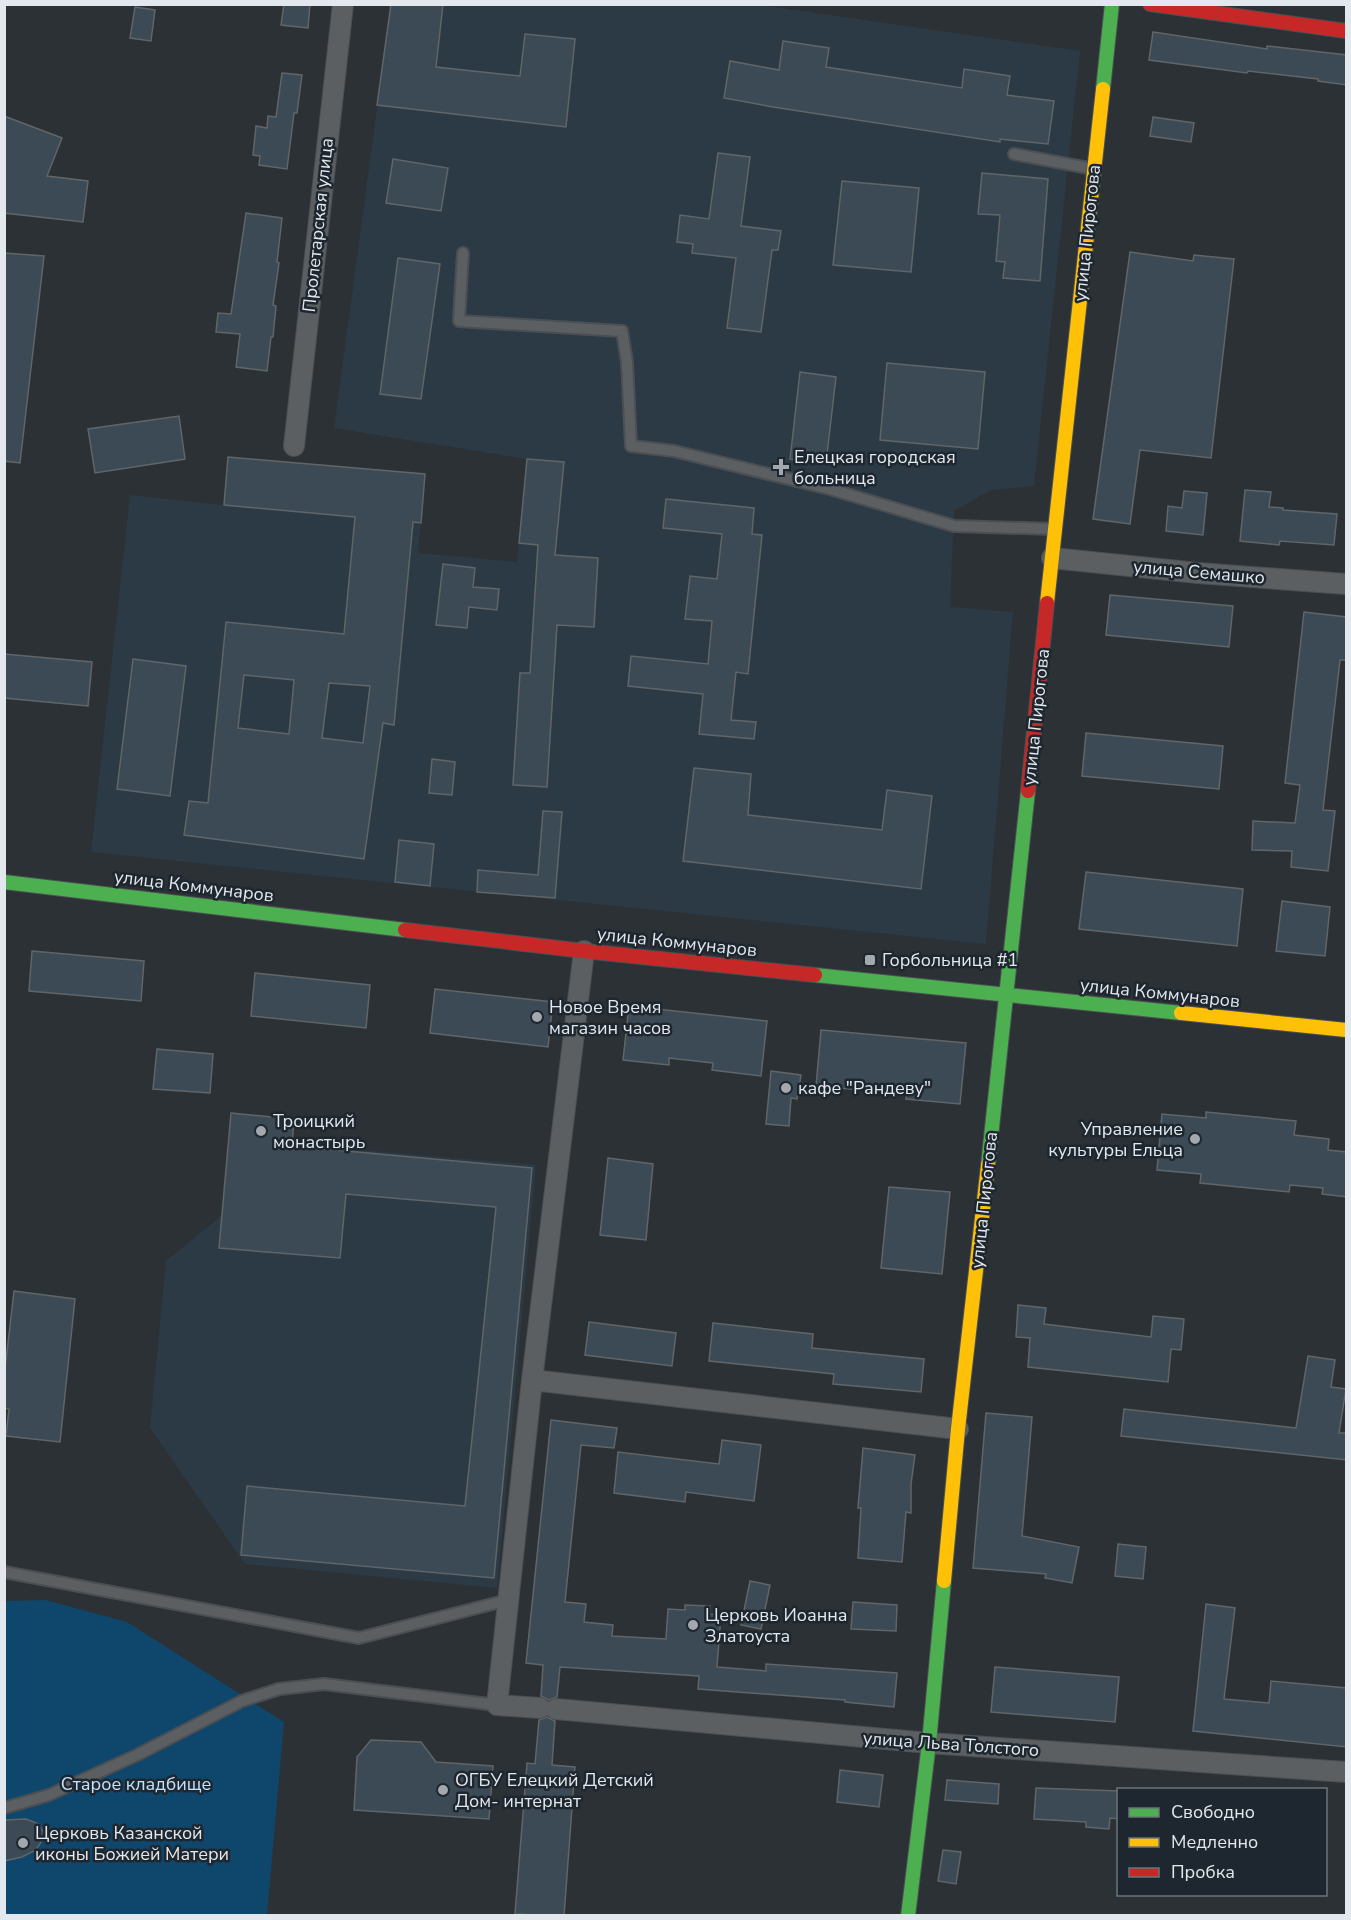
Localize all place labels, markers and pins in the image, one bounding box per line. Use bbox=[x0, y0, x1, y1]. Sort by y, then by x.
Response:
place label: Елецкая городская больница bbox=[794, 445, 956, 490]
marker: Елецкая городская больница bbox=[772, 458, 790, 476]
place label: Горбольница #1 bbox=[882, 948, 1018, 972]
marker: Горбольница #1 bbox=[863, 953, 877, 967]
place label: Новое Время магазин часов bbox=[549, 995, 671, 1040]
marker: Новое Время магазин часов bbox=[530, 1010, 544, 1024]
place label: кафе "Рандеву" bbox=[798, 1076, 931, 1100]
marker: кафе "Рандеву" bbox=[779, 1081, 793, 1095]
place label: Троицкий монастырь bbox=[273, 1109, 365, 1154]
place label: Управление культуры Ельца bbox=[1048, 1117, 1183, 1162]
marker: Троицкий монастырь bbox=[254, 1124, 268, 1138]
marker: Управление культуры Ельца bbox=[1188, 1132, 1202, 1146]
place label: Церковь Иоанна Златоуста bbox=[705, 1603, 848, 1648]
marker: Церковь Иоанна Златоуста bbox=[686, 1618, 700, 1632]
place label: ОГБУ Елецкий Детский Дом- интернат bbox=[455, 1768, 654, 1813]
marker: ОГБУ Елецкий Детский Дом- интернат bbox=[436, 1783, 450, 1797]
place label: Церковь Казанской иконы Божией Матери bbox=[35, 1821, 229, 1866]
marker: Церковь Казанской иконы Божией Матери bbox=[16, 1836, 30, 1850]

